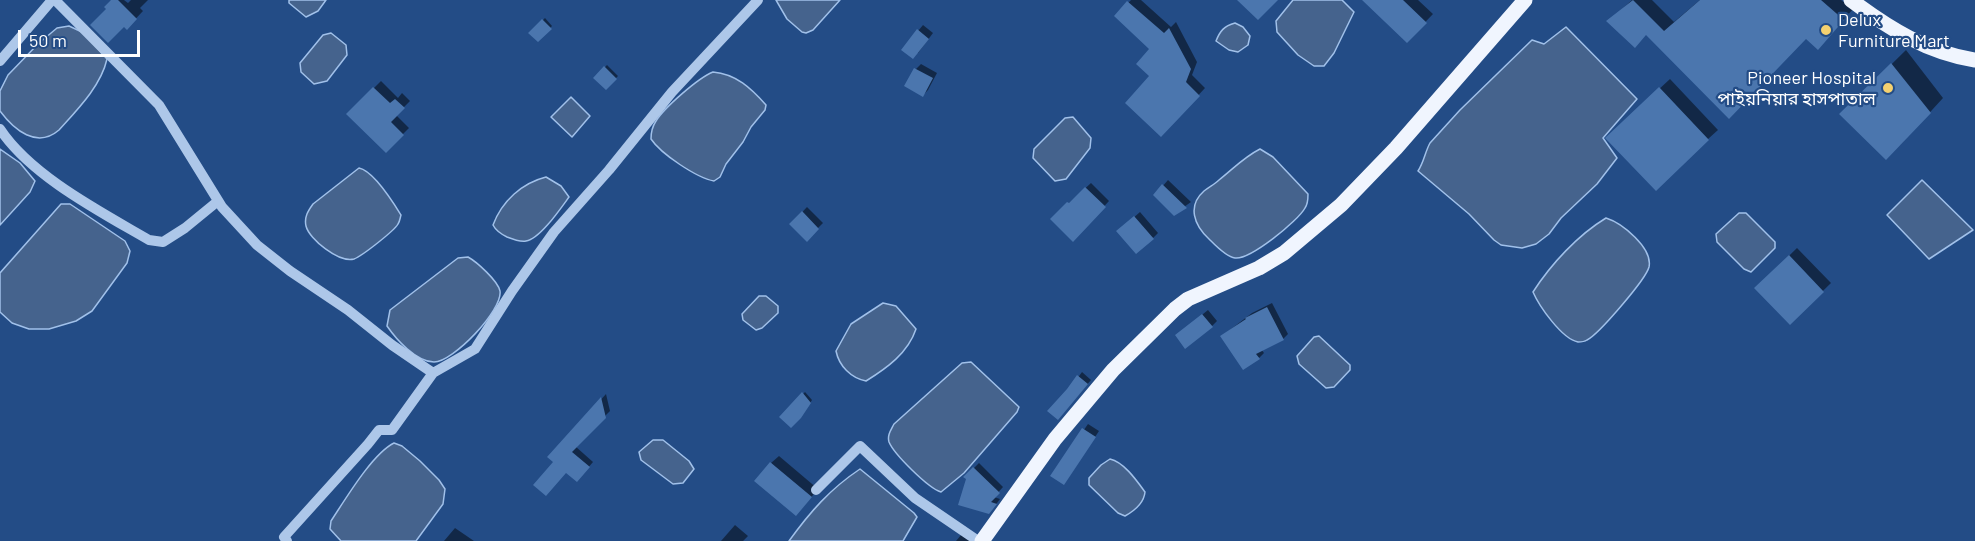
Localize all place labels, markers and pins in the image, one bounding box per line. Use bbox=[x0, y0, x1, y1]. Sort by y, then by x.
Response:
place label: Delux Furniture Mart bbox=[1838, 9, 1950, 52]
marker: Delux Furniture Mart bbox=[1819, 23, 1833, 37]
place label: Pioneer Hospital পাইয়নিয়ার হাসপাতাল bbox=[1717, 67, 1876, 110]
marker: Pioneer Hospital পাইয়নিয়ার হাসপাতাল bbox=[1881, 81, 1895, 95]

